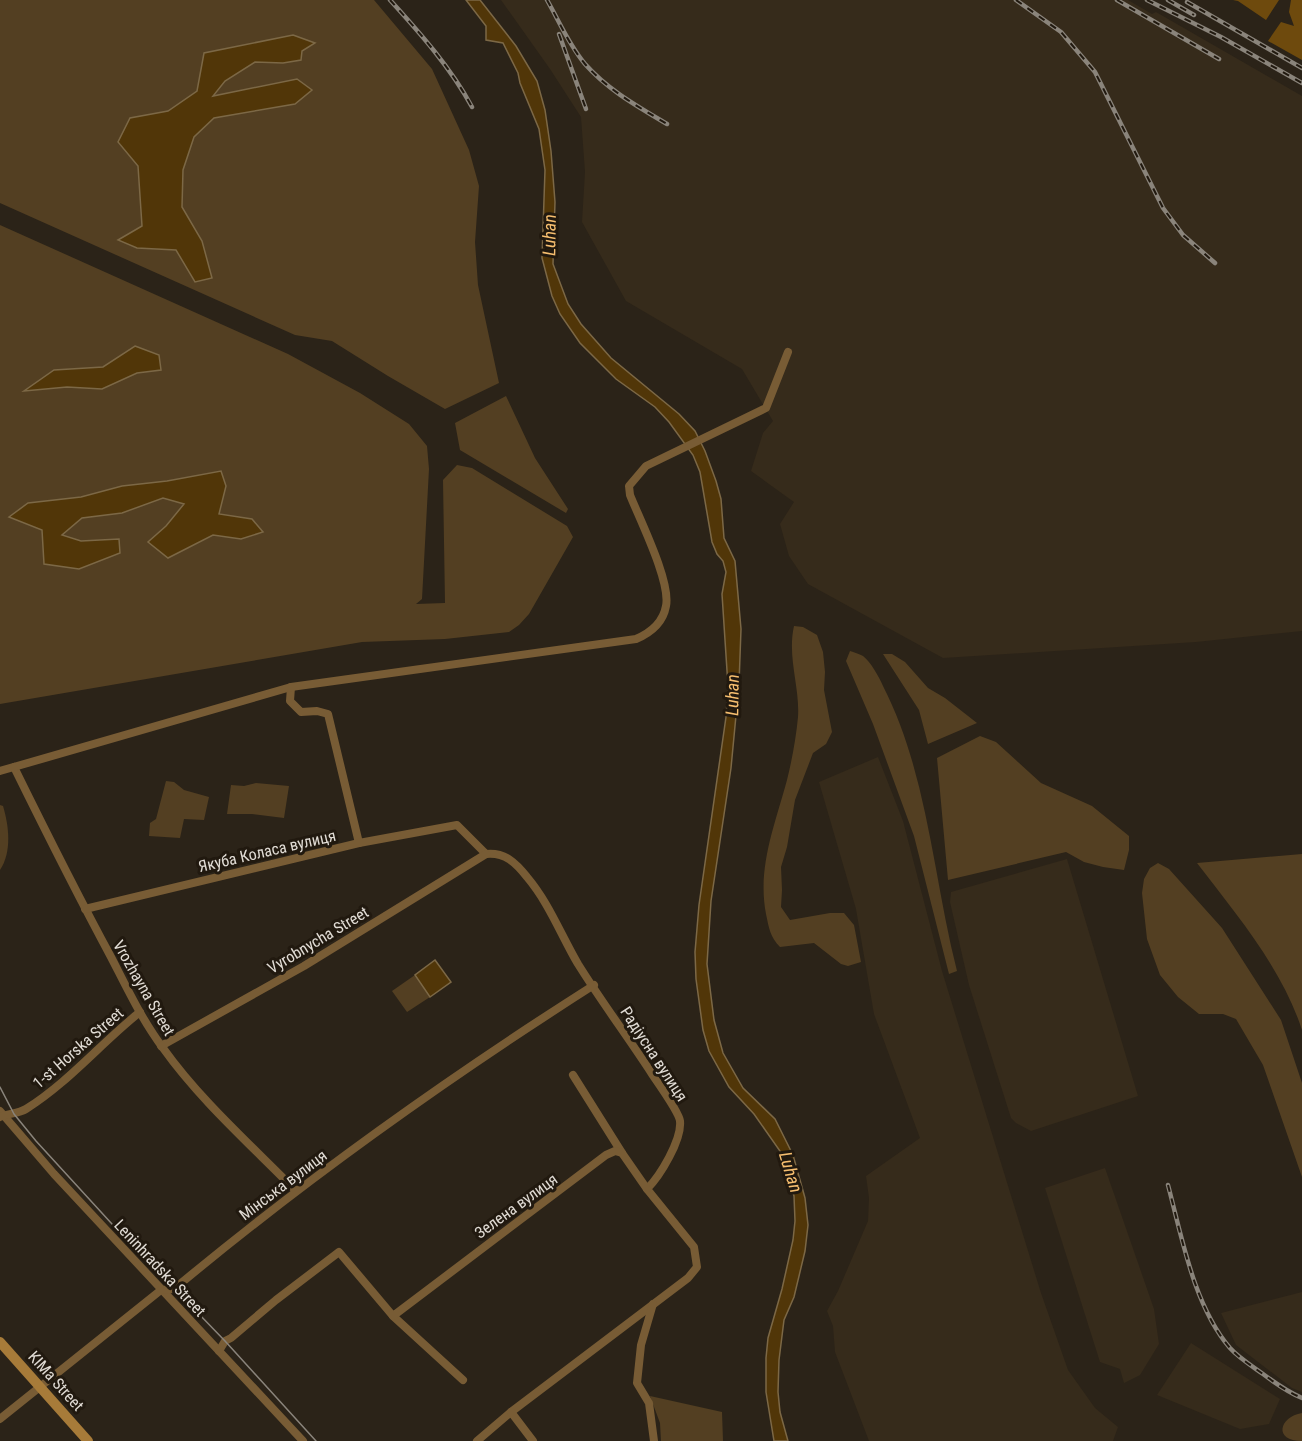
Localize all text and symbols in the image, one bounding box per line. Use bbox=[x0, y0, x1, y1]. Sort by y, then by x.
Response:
water label: Luhan bbox=[538, 214, 560, 256]
water label: Luhan bbox=[721, 674, 743, 716]
street label: Якуба Коласа вулиця bbox=[196, 826, 338, 876]
street label: Vyrobnycha Street bbox=[264, 902, 372, 978]
street label: Vrozhayna Street bbox=[109, 937, 179, 1039]
street label: 1-st Horska Street bbox=[29, 1003, 127, 1092]
street label: Радіусна вулиця bbox=[616, 1003, 692, 1105]
street label: Мінська вулиця bbox=[235, 1146, 331, 1224]
water label: Luhan bbox=[775, 1149, 807, 1195]
street label: Зелена вулиця bbox=[471, 1170, 561, 1242]
street label: Leninhradska Street bbox=[110, 1216, 210, 1321]
street label: KIMa Street bbox=[24, 1347, 88, 1415]

